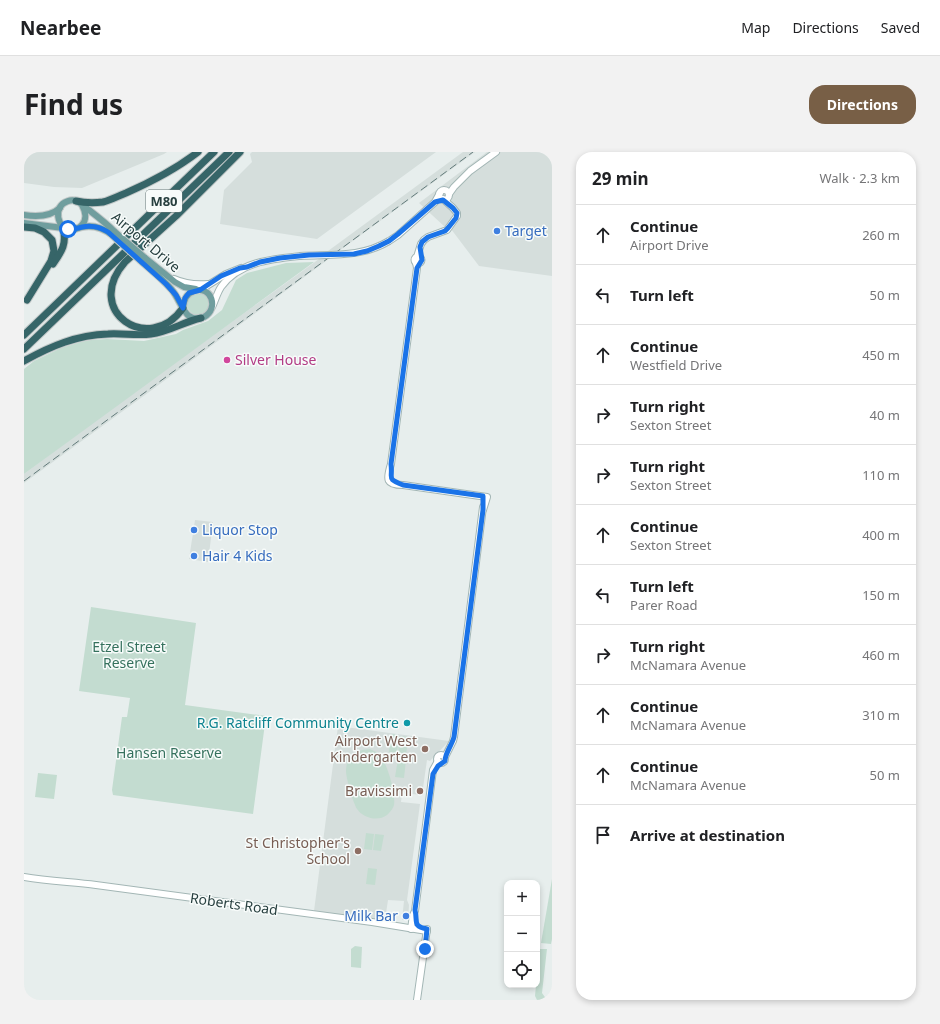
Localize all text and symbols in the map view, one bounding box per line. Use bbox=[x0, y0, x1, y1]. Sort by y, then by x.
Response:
text: Nearbee bbox=[20, 15, 101, 41]
text: Map bbox=[741, 18, 770, 37]
text: Directions bbox=[792, 18, 859, 37]
text: Saved bbox=[881, 18, 920, 37]
text: Find us bbox=[24, 85, 123, 123]
button: Directions bbox=[809, 85, 916, 124]
text: 29 min bbox=[592, 167, 649, 190]
text: Walk · 2.3 km bbox=[820, 169, 900, 187]
road number: M80 bbox=[146, 190, 182, 212]
street label: Airport Drive bbox=[108, 207, 185, 276]
text: Continue bbox=[630, 216, 698, 236]
route start bbox=[59, 220, 77, 238]
place label: Target bbox=[505, 221, 547, 240]
icon: ahead bbox=[592, 224, 614, 246]
marker: Target bbox=[492, 226, 502, 236]
text: 260 m bbox=[862, 226, 900, 244]
text: Airport Drive bbox=[630, 236, 708, 254]
icon: left bbox=[592, 284, 614, 306]
text: Turn left bbox=[630, 285, 694, 305]
text: 50 m bbox=[870, 286, 900, 304]
text: Continue bbox=[630, 336, 698, 356]
icon: ahead bbox=[592, 344, 614, 366]
text: 450 m bbox=[862, 346, 900, 364]
place label: Silver House bbox=[235, 350, 317, 369]
marker: Silver House bbox=[222, 355, 232, 365]
text: Westfield Drive bbox=[630, 356, 722, 374]
text: Turn right bbox=[630, 396, 705, 416]
icon: right bbox=[592, 404, 614, 426]
text: 40 m bbox=[870, 406, 900, 424]
text: Sexton Street bbox=[630, 416, 711, 434]
text: Turn right bbox=[630, 456, 705, 476]
icon: right bbox=[592, 464, 614, 486]
text: 110 m bbox=[862, 466, 900, 484]
text: Sexton Street bbox=[630, 476, 711, 494]
text: Continue bbox=[630, 516, 698, 536]
place label: Liquor Stop bbox=[202, 520, 278, 539]
icon: ahead bbox=[592, 524, 614, 546]
marker: Liquor Stop bbox=[189, 525, 199, 535]
text: 400 m bbox=[862, 526, 900, 544]
text: Sexton Street bbox=[630, 536, 711, 554]
place label: Hair 4 Kids bbox=[202, 546, 273, 565]
marker: Hair 4 Kids bbox=[189, 551, 199, 561]
text: Turn left bbox=[630, 576, 694, 596]
icon: left bbox=[592, 584, 614, 606]
text: 150 m bbox=[862, 586, 900, 604]
text: Parer Road bbox=[630, 596, 698, 614]
text: Turn right bbox=[630, 636, 705, 656]
park label: Etzel Street Reserve bbox=[92, 637, 166, 672]
icon: right bbox=[592, 644, 614, 666]
text: 460 m bbox=[862, 646, 900, 664]
text: McNamara Avenue bbox=[630, 656, 746, 674]
text: Continue bbox=[630, 696, 698, 716]
icon: ahead bbox=[592, 704, 614, 726]
text: 310 m bbox=[862, 706, 900, 724]
place label: R.G. Ratcliff Community Centre bbox=[197, 713, 399, 732]
text: McNamara Avenue bbox=[630, 716, 746, 734]
marker: R.G. Ratcliff Community Centre bbox=[402, 718, 412, 728]
place label: Airport West Kindergarten bbox=[330, 731, 417, 766]
park label: Hansen Reserve bbox=[116, 743, 222, 762]
marker: Airport West Kindergarten bbox=[420, 744, 430, 754]
text: Continue bbox=[630, 756, 698, 776]
icon: ahead bbox=[592, 764, 614, 786]
text: 50 m bbox=[870, 766, 900, 784]
text: McNamara Avenue bbox=[630, 776, 746, 794]
place label: Bravissimi bbox=[345, 781, 412, 800]
marker: Bravissimi bbox=[415, 786, 425, 796]
icon: arrive bbox=[592, 824, 614, 846]
text: Arrive at destination bbox=[630, 825, 785, 845]
place label: St Christopher's School bbox=[246, 833, 350, 868]
marker: St Christopher's School bbox=[353, 846, 363, 856]
map controls bbox=[504, 880, 540, 988]
button: + bbox=[504, 880, 540, 916]
street label: Roberts Road bbox=[189, 888, 279, 919]
place label: Milk Bar bbox=[344, 906, 398, 925]
marker: Milk Bar bbox=[401, 911, 411, 921]
button: − bbox=[504, 916, 540, 952]
route end bbox=[416, 940, 434, 958]
button: locate bbox=[504, 952, 540, 988]

